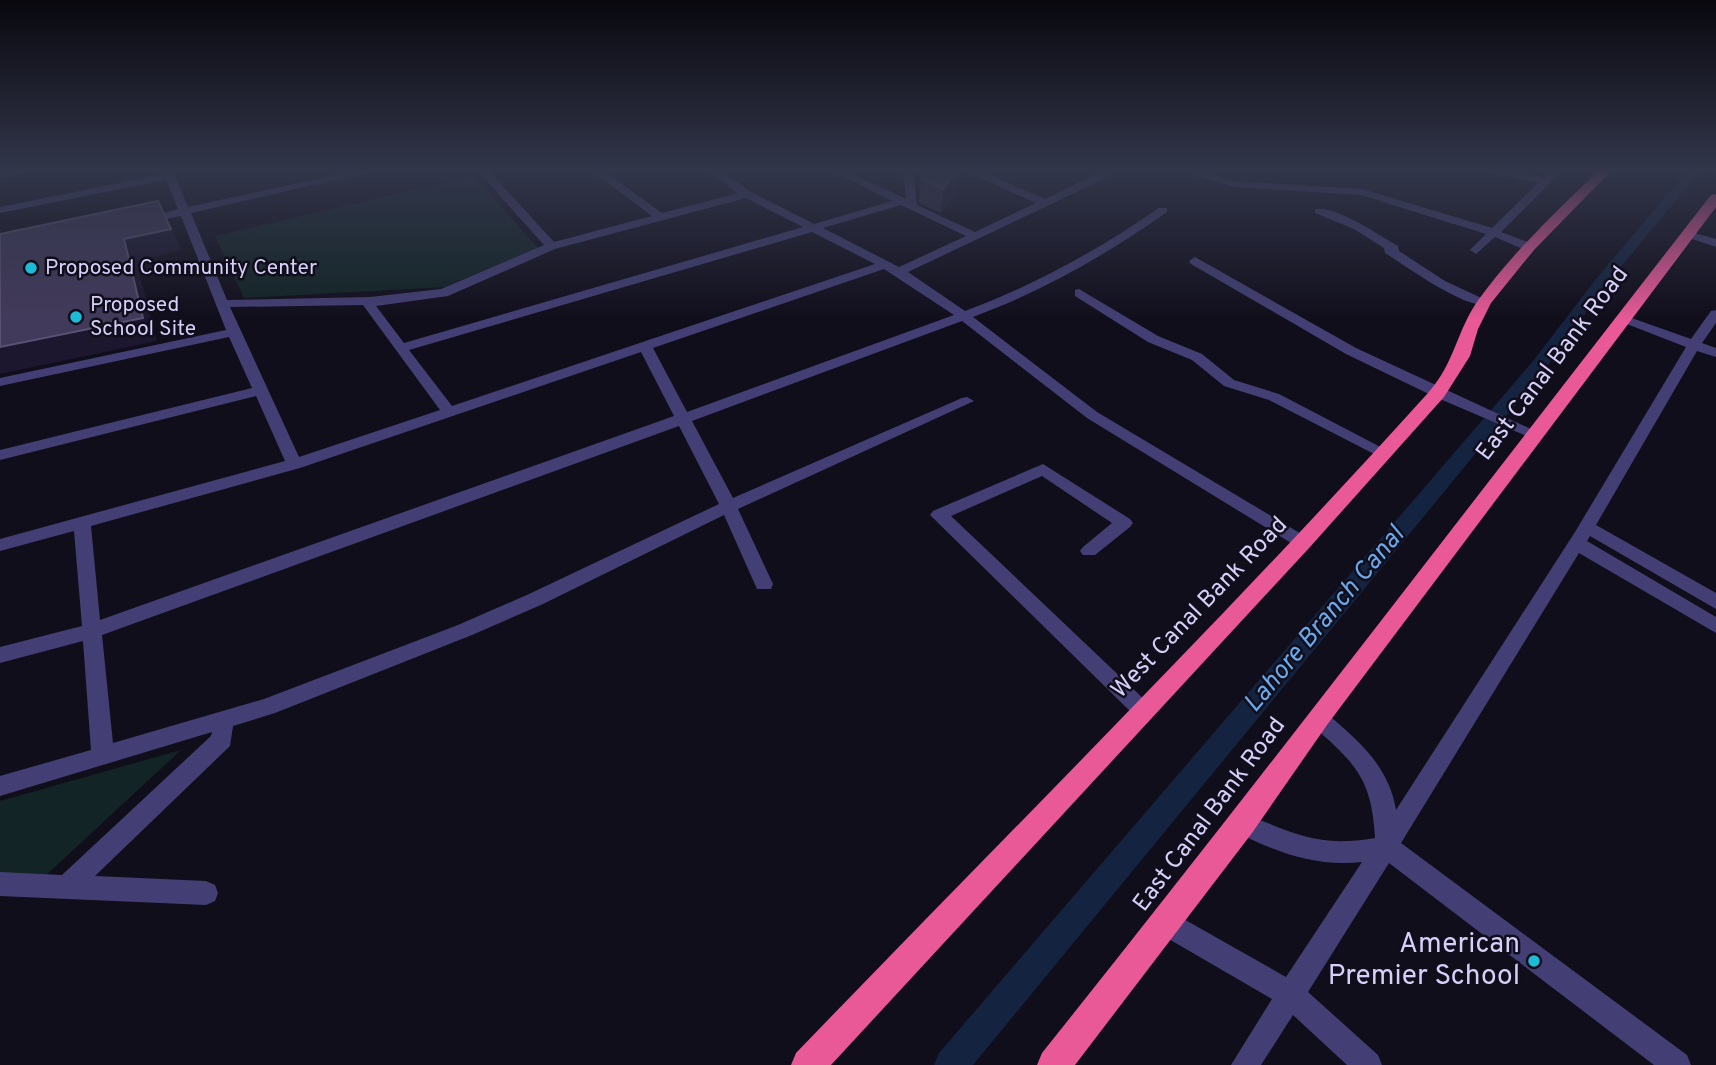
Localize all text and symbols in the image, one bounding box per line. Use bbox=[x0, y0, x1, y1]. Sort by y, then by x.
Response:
place label: Proposed Community Center bbox=[45, 255, 317, 282]
marker: Proposed Community Center bbox=[23, 260, 39, 276]
street label: East Canal Bank Road bbox=[1470, 261, 1636, 467]
place label: Proposed School Site bbox=[90, 292, 196, 343]
marker: Proposed School Site bbox=[68, 309, 84, 325]
street label: West Canal Bank Road bbox=[1105, 511, 1295, 705]
water label: Lahore Branch Canal bbox=[1237, 519, 1414, 720]
street label: East Canal Bank Road bbox=[1127, 712, 1293, 918]
place label: American Premier School bbox=[1328, 927, 1520, 995]
marker: American Premier School bbox=[1526, 953, 1542, 969]

